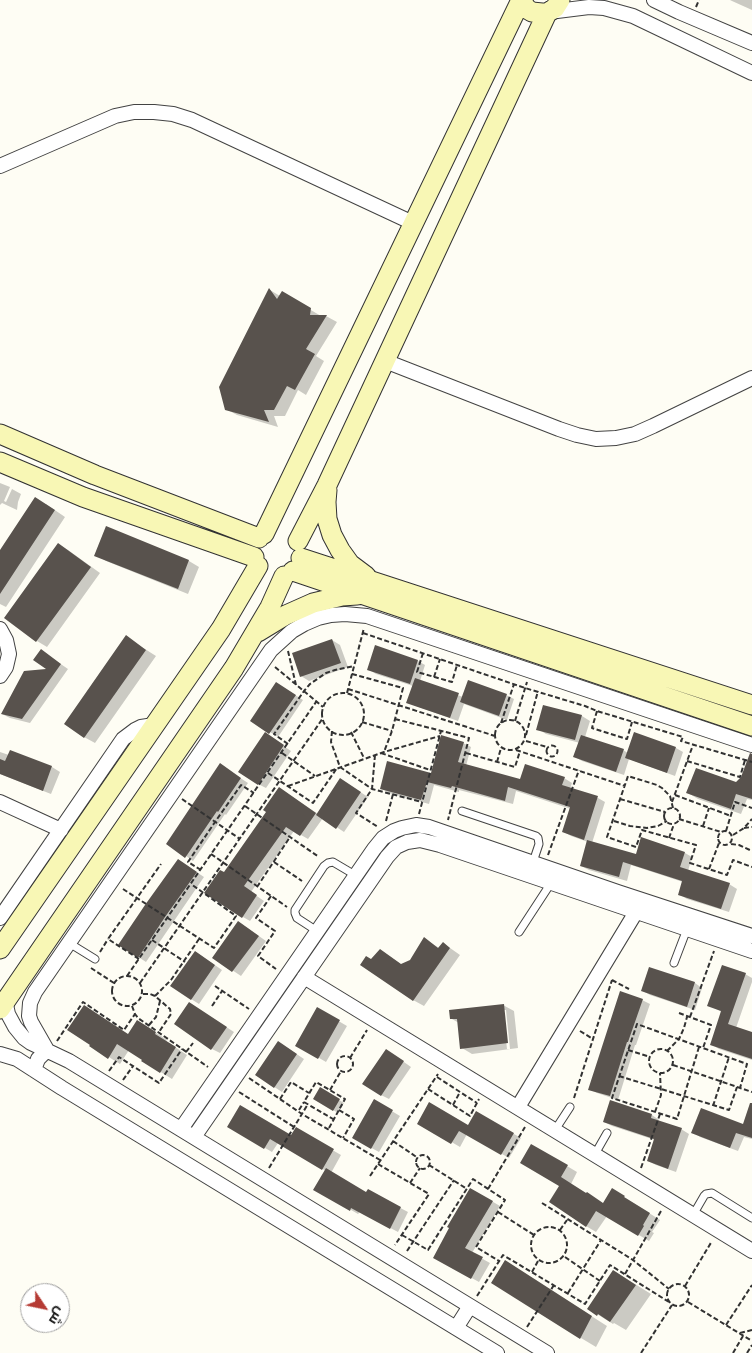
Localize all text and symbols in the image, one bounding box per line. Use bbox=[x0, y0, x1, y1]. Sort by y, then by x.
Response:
north arrow bbox=[20, 1283, 70, 1333]
text: ش bbox=[45, 1304, 69, 1328]

